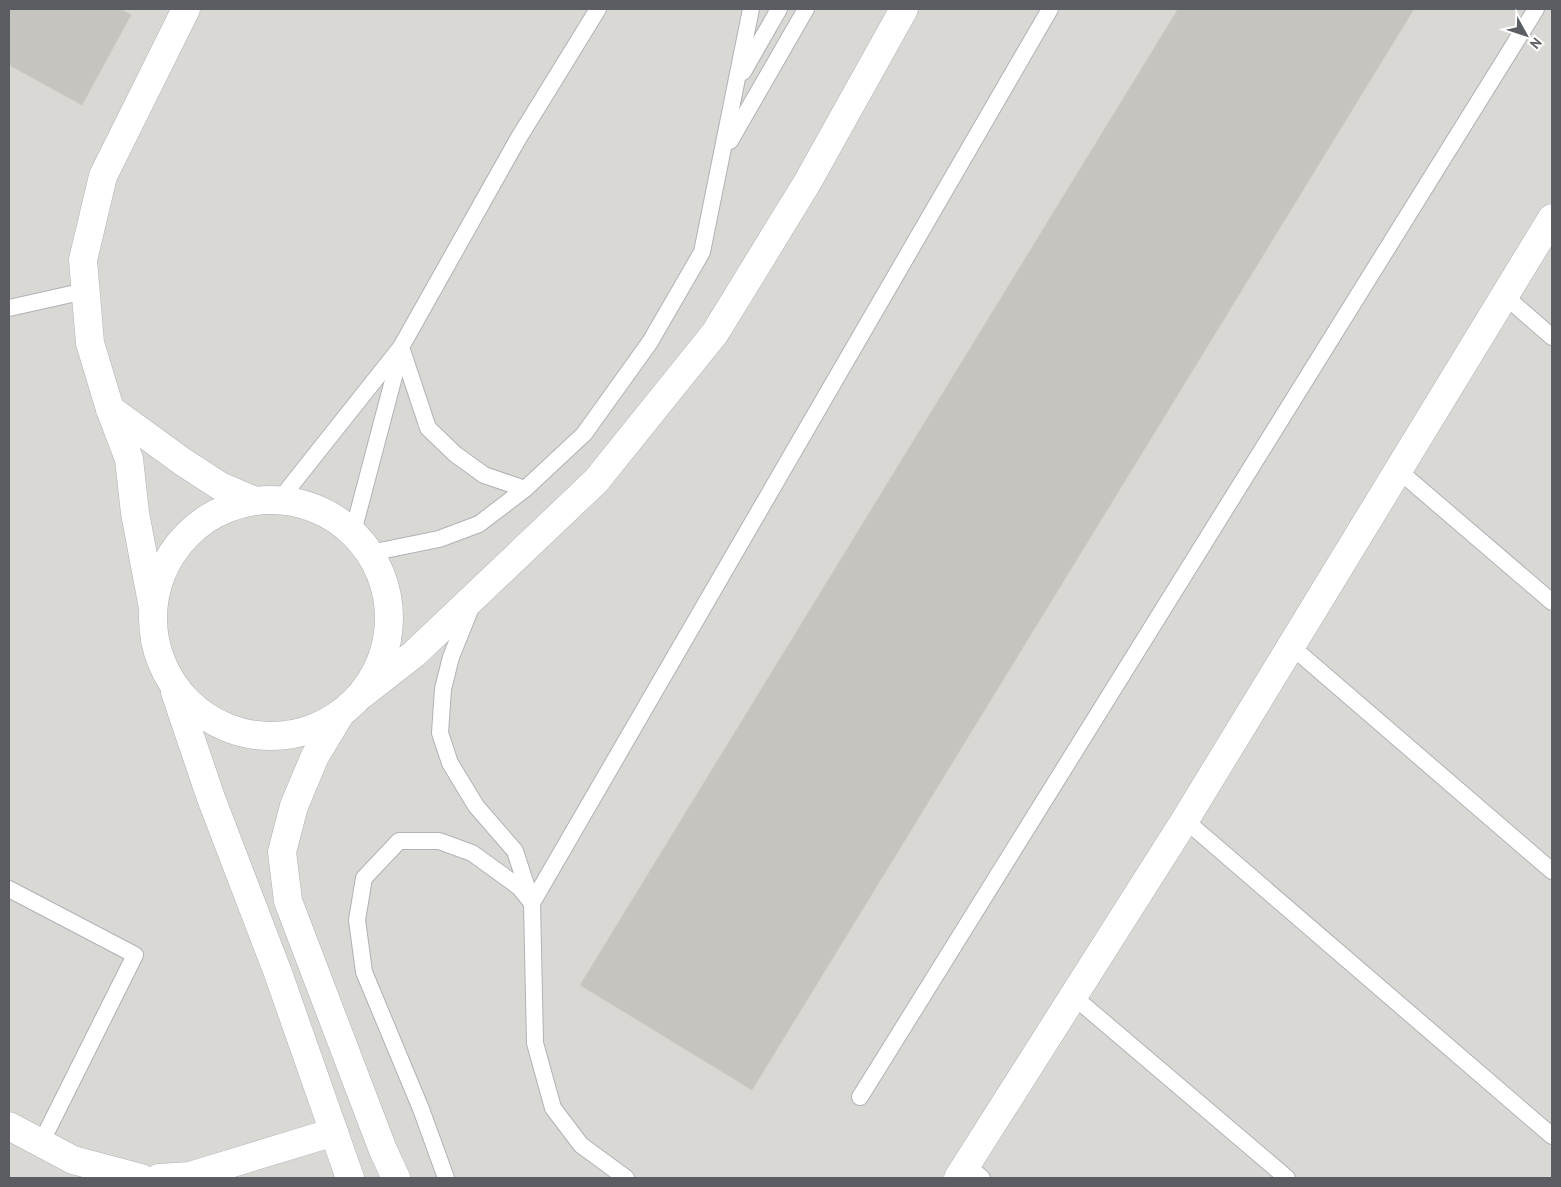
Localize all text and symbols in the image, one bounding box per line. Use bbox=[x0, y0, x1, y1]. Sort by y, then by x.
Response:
north arrow bbox=[1501, 10, 1551, 60]
text: N bbox=[1526, 34, 1546, 53]

